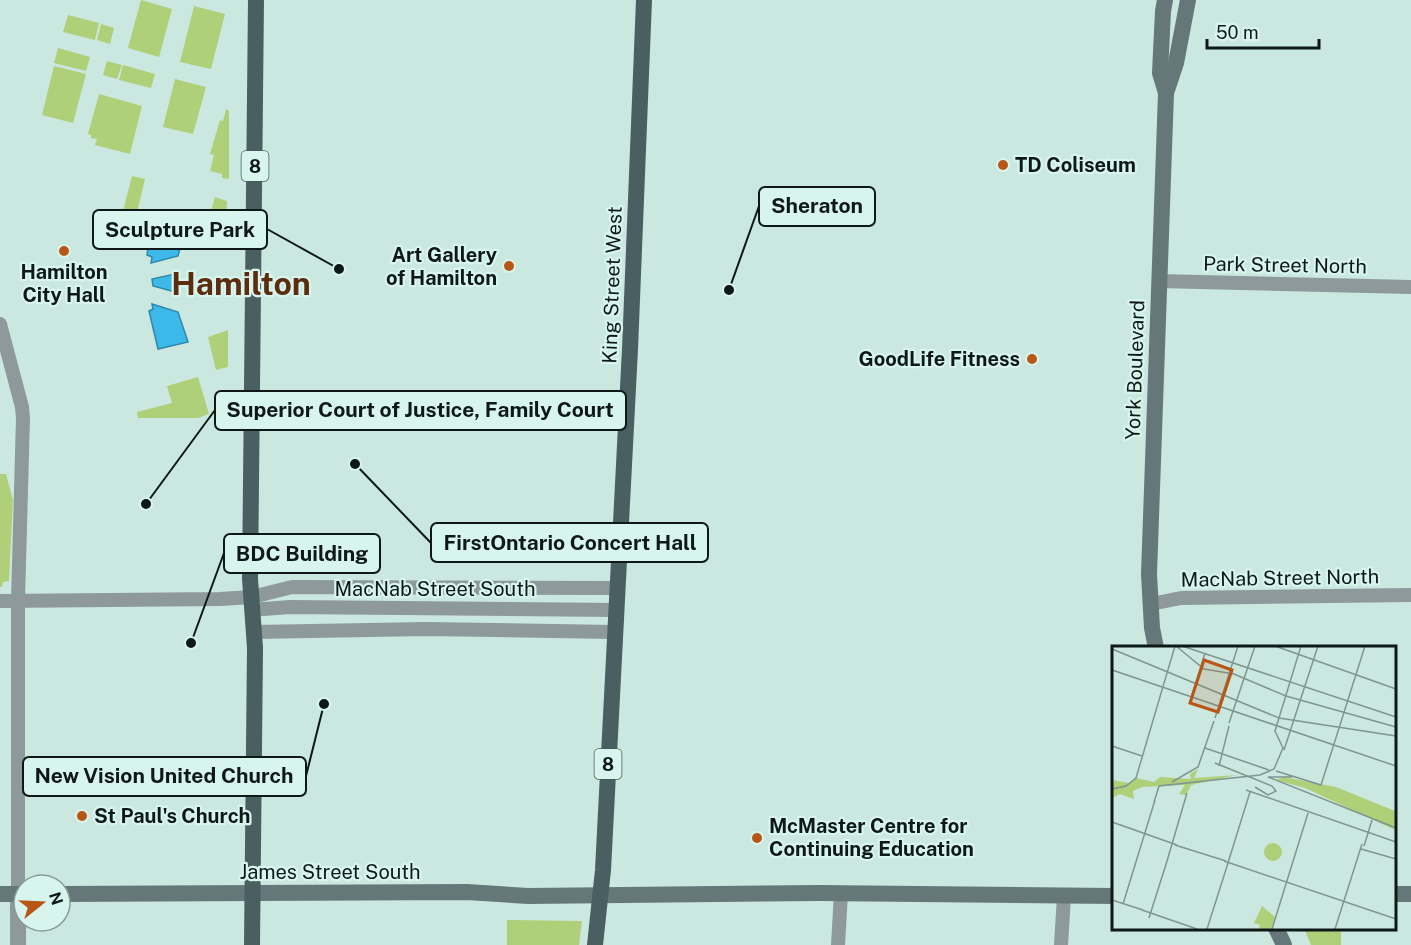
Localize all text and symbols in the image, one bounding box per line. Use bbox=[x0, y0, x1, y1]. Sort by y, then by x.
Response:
scale bar bbox=[1207, 12, 1320, 50]
text: 50 m bbox=[1216, 22, 1259, 43]
road number: 8 bbox=[242, 151, 268, 181]
place label: TD Coliseum bbox=[1015, 153, 1136, 177]
marker: TD Coliseum bbox=[996, 158, 1010, 172]
callout: Sheraton bbox=[759, 187, 875, 226]
text: Sheraton bbox=[771, 193, 863, 218]
street label: King Street West bbox=[597, 206, 627, 364]
callout: Sculpture Park bbox=[93, 210, 267, 249]
text: Sculpture Park bbox=[105, 217, 255, 242]
place label: Art Gallery of Hamilton bbox=[386, 243, 497, 290]
marker: Hamilton City Hall bbox=[57, 244, 71, 258]
street label: Park Street North bbox=[1203, 252, 1367, 278]
marker: Art Gallery of Hamilton bbox=[502, 259, 516, 273]
place label: Hamilton City Hall bbox=[20, 260, 108, 307]
district label: Hamilton bbox=[171, 265, 311, 302]
street label: York Boulevard bbox=[1121, 300, 1149, 440]
place label: GoodLife Fitness bbox=[859, 347, 1020, 371]
marker: GoodLife Fitness bbox=[1025, 352, 1039, 366]
callout: Superior Court of Justice, Family Court bbox=[215, 391, 626, 430]
text: Superior Court of Justice, Family Court bbox=[226, 397, 614, 422]
callout: FirstOntario Concert Hall bbox=[431, 523, 708, 562]
text: FirstOntario Concert Hall bbox=[443, 530, 697, 555]
callout: BDC Building bbox=[224, 534, 380, 573]
text: BDC Building bbox=[236, 541, 368, 566]
street label: MacNab Street North bbox=[1181, 564, 1379, 592]
street label: MacNab Street South bbox=[334, 577, 536, 601]
inset map bbox=[1112, 646, 1396, 930]
road number: 8 bbox=[594, 749, 622, 779]
callout: New Vision United Church bbox=[23, 757, 306, 796]
text: New Vision United Church bbox=[35, 763, 293, 788]
place label: St Paul's Church bbox=[94, 804, 250, 828]
marker: St Paul's Church bbox=[75, 809, 89, 823]
place label: McMaster Centre for Continuing Education bbox=[769, 814, 974, 861]
marker: McMaster Centre for Continuing Education bbox=[750, 831, 764, 845]
street label: James Street South bbox=[239, 860, 421, 884]
north arrow bbox=[12, 873, 72, 933]
text: N bbox=[45, 890, 67, 907]

